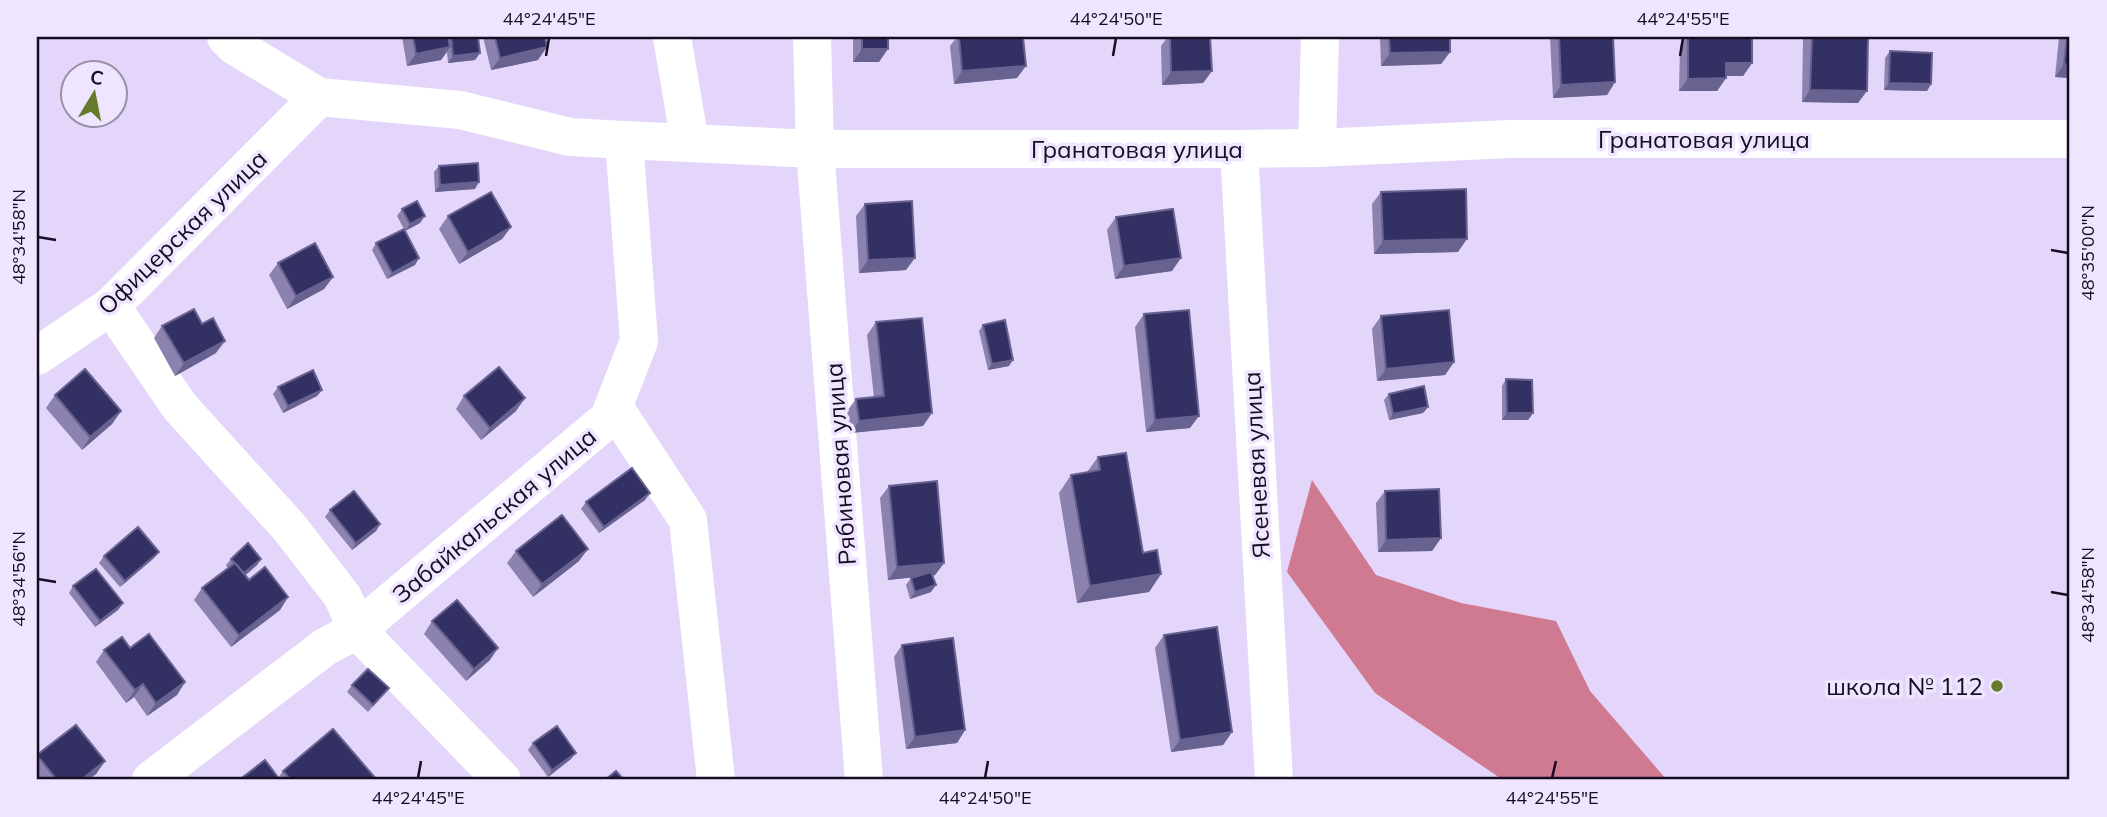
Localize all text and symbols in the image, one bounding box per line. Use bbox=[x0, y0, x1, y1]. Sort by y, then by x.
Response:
text: 44°24'45"E bbox=[502, 7, 596, 30]
text: 44°24'50"E bbox=[1069, 7, 1163, 30]
text: 44°24'55"E bbox=[1636, 7, 1730, 30]
north arrow bbox=[60, 60, 130, 130]
text: С bbox=[88, 64, 105, 90]
street label: Гранатовая улица bbox=[1598, 124, 1810, 154]
street label: Гранатовая улица bbox=[1031, 134, 1243, 164]
street label: Офицерская улица bbox=[91, 143, 273, 321]
text: 48°34'58"N bbox=[7, 189, 30, 285]
text: 48°35'00"N bbox=[2076, 205, 2099, 301]
street label: Рябиновая улица bbox=[818, 362, 862, 566]
street label: Ясеневая улица bbox=[1236, 371, 1276, 559]
street label: Забайкальская улица bbox=[386, 421, 602, 609]
text: 48°34'56"N bbox=[7, 531, 30, 627]
text: 48°34'58"N bbox=[2076, 547, 2099, 643]
place label: школа № 112 bbox=[1826, 671, 1983, 701]
marker: школа № 112 bbox=[1989, 678, 2005, 694]
text: 44°24'45"E bbox=[371, 786, 465, 809]
text: 44°24'50"E bbox=[938, 786, 1032, 809]
text: 44°24'55"E bbox=[1505, 786, 1599, 809]

